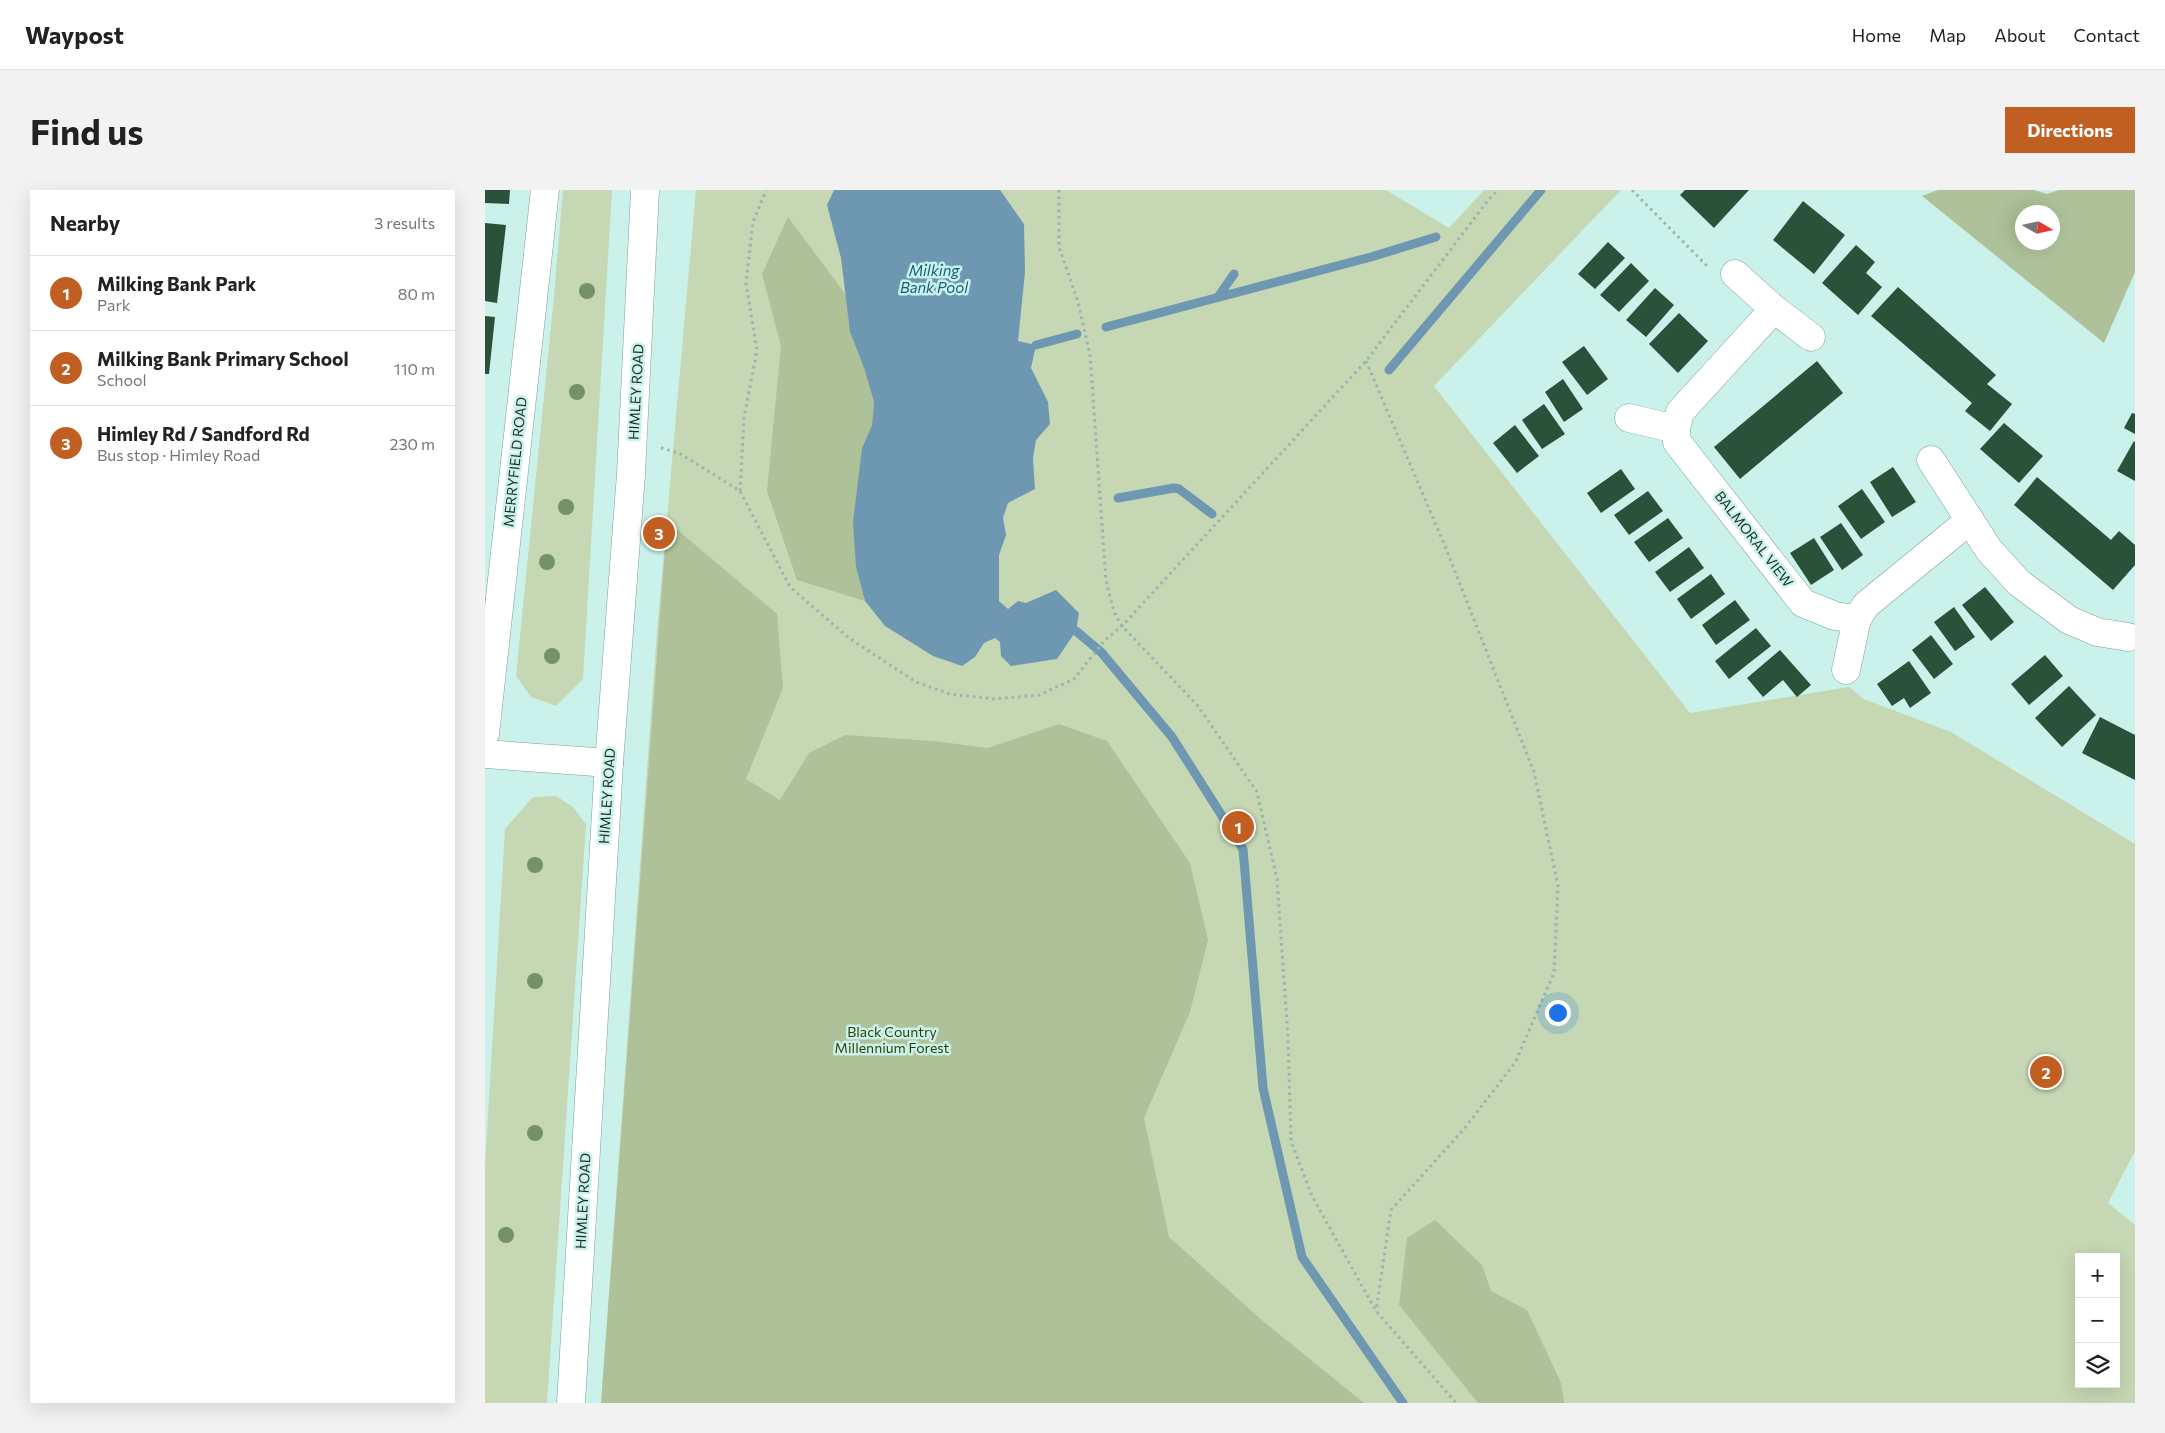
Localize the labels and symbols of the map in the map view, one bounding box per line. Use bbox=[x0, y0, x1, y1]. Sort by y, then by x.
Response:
north arrow bbox=[2015, 205, 2060, 250]
water label: Milking Bank Pool bbox=[900, 261, 969, 296]
street label: HIMLEY ROAD bbox=[624, 344, 647, 440]
street label: MERRYFIELD ROAD bbox=[499, 396, 530, 528]
street label: BALMORAL VIEW bbox=[1712, 487, 1797, 590]
pin: 3 bbox=[643, 514, 675, 552]
street label: HIMLEY ROAD bbox=[595, 747, 618, 844]
pin: 1 bbox=[1222, 808, 1254, 846]
your location bbox=[1545, 1000, 1571, 1026]
park label: Black Country Millennium Forest bbox=[835, 1023, 950, 1056]
pin: 2 bbox=[2030, 1053, 2062, 1091]
street label: HIMLEY ROAD bbox=[571, 1153, 594, 1249]

